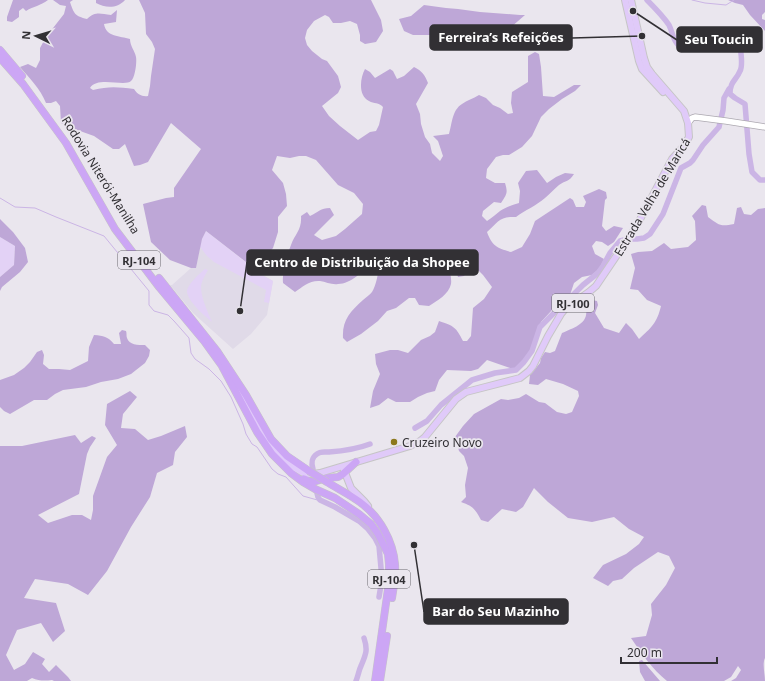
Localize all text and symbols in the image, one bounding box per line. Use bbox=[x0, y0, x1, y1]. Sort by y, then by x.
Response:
north arrow bbox=[16, 16, 56, 56]
callout: Ferreira’s Refeições bbox=[430, 25, 572, 50]
callout: Seu Toucin bbox=[677, 27, 762, 52]
text: Ferreira’s Refeições bbox=[438, 28, 564, 46]
text: N bbox=[18, 30, 33, 40]
text: Seu Toucin bbox=[685, 30, 753, 48]
street label: Rodovia Niterói-Manilha bbox=[58, 113, 144, 237]
street label: Estrada Velha de Maricá bbox=[610, 135, 694, 259]
callout: Centro de Distribuição da Shopee bbox=[247, 250, 478, 275]
road number: RJ-104 bbox=[118, 251, 160, 269]
text: Centro de Distribuição da Shopee bbox=[254, 253, 470, 271]
road number: RJ-100 bbox=[552, 294, 594, 312]
place label: Cruzeiro Novo bbox=[402, 434, 482, 451]
marker: Cruzeiro Novo bbox=[389, 437, 399, 447]
road number: RJ-104 bbox=[368, 570, 410, 588]
callout: Bar do Seu Mazinho bbox=[424, 599, 568, 624]
text: Bar do Seu Mazinho bbox=[432, 602, 560, 620]
scale bar bbox=[621, 639, 717, 665]
text: 200 m bbox=[627, 644, 662, 661]

